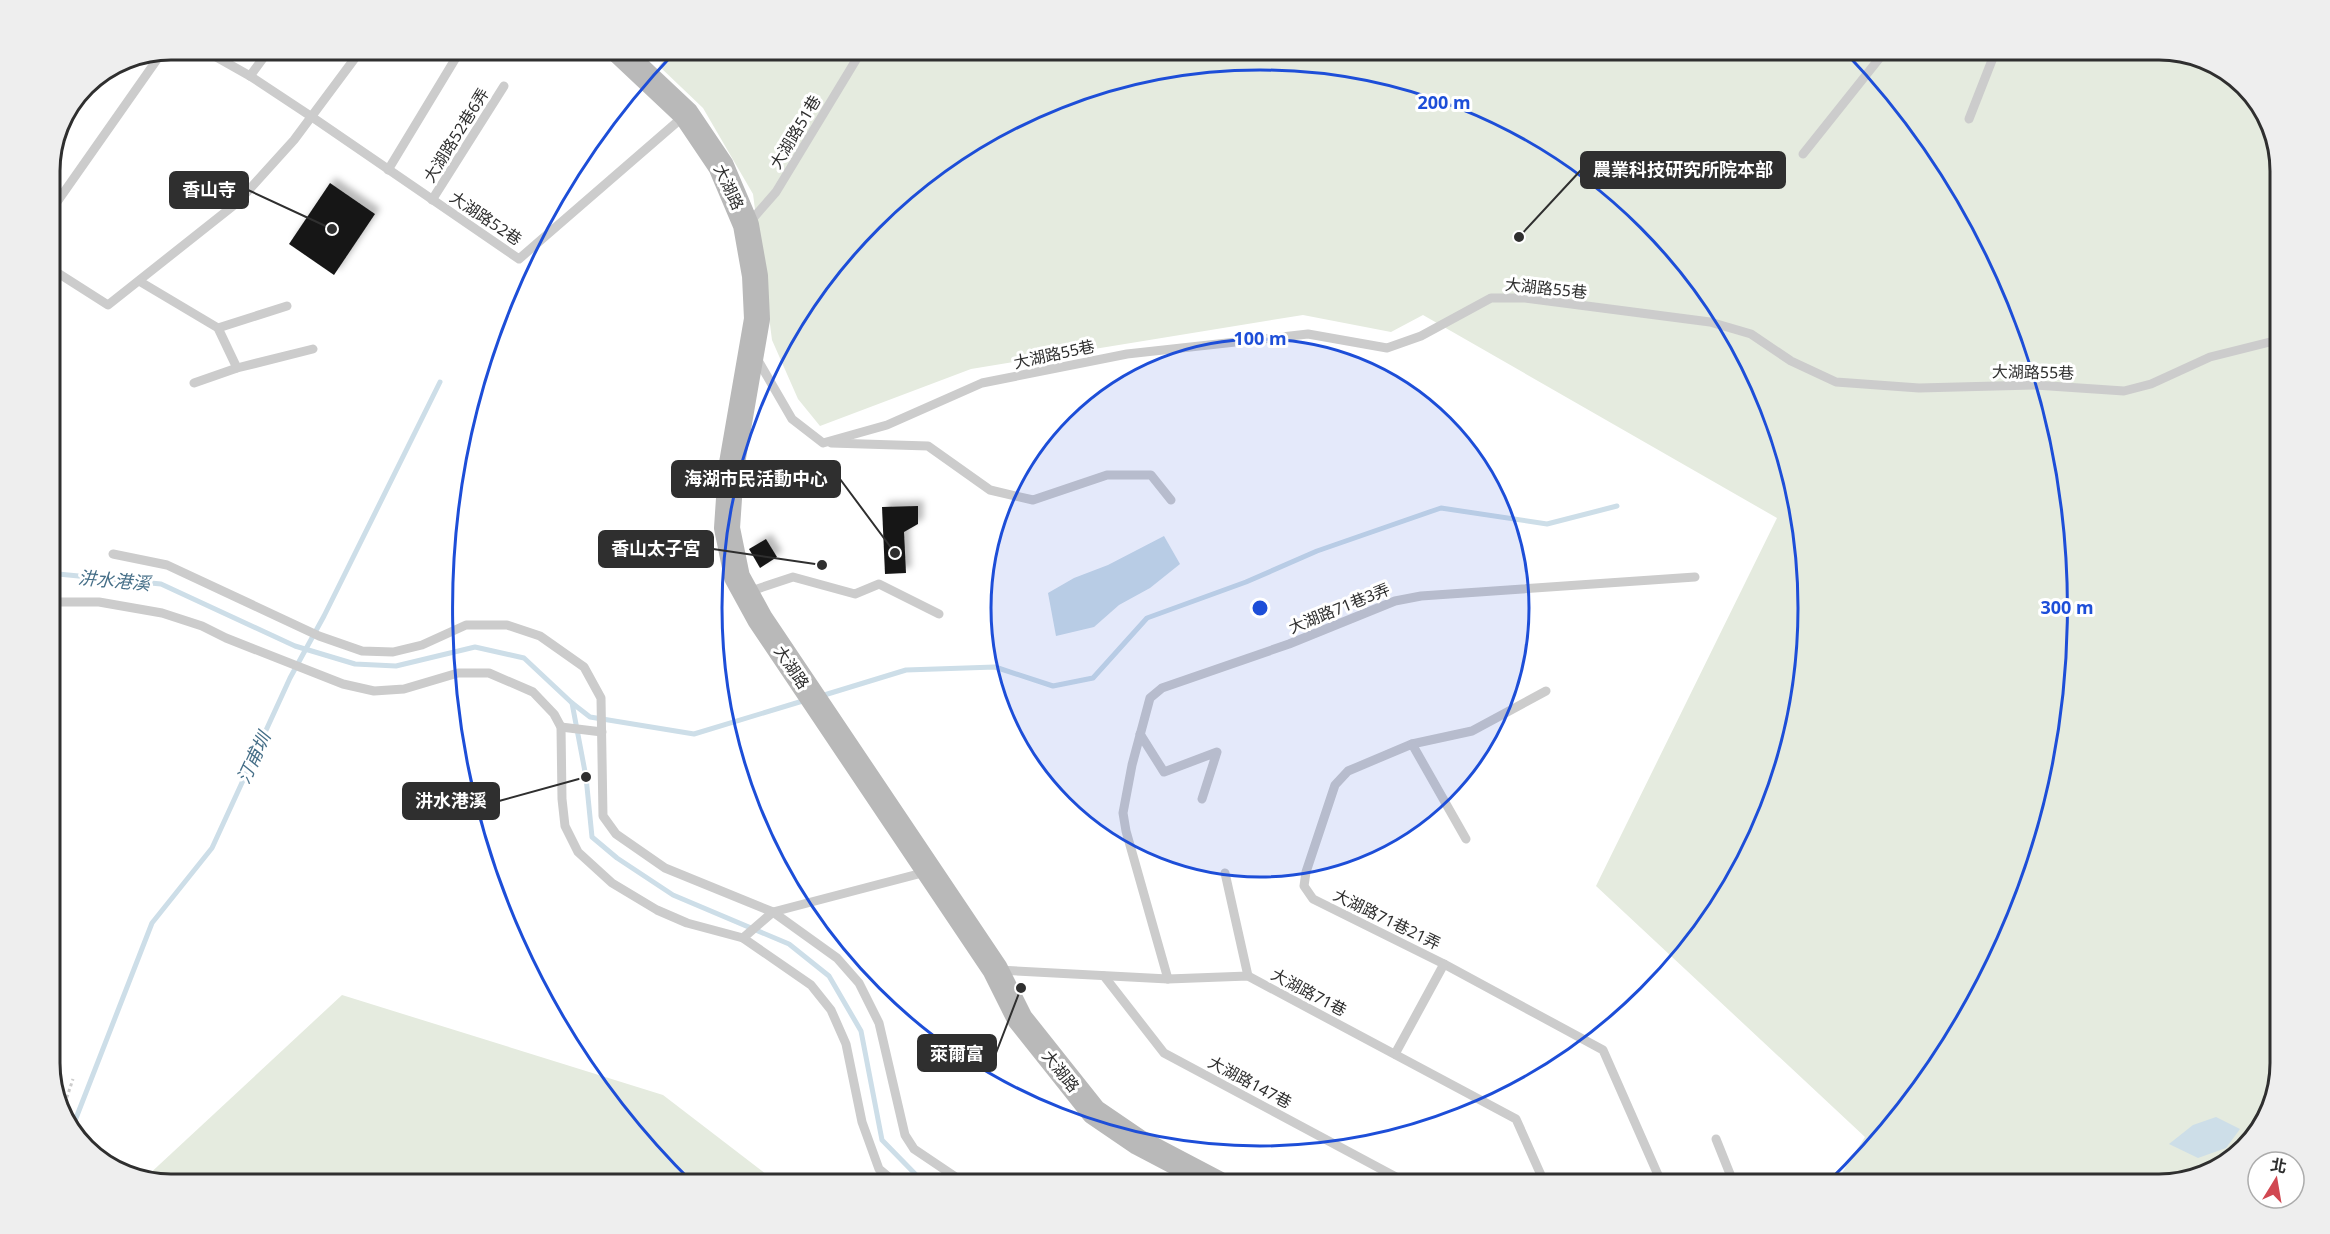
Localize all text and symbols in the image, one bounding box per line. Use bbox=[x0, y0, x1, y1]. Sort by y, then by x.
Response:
street label: 大湖路52巷6弄 bbox=[418, 84, 494, 186]
text: 200 m bbox=[1417, 90, 1471, 114]
street label: 大湖路51巷 bbox=[764, 91, 826, 173]
callout: 農業科技研究所院本部 bbox=[1581, 152, 1785, 188]
text: 農業科技研究所院本部 bbox=[1593, 157, 1773, 181]
street label: 大湖路 bbox=[709, 161, 749, 213]
callout: 香山寺 bbox=[170, 172, 248, 208]
text: 香山寺 bbox=[182, 177, 236, 201]
street label: 大湖路52巷 bbox=[446, 186, 526, 250]
street label: 大湖路55巷 bbox=[1504, 273, 1588, 303]
text: 100 m bbox=[1233, 326, 1287, 350]
street label: 大湖路55巷 bbox=[1011, 335, 1097, 373]
street label: 大湖路55巷 bbox=[1992, 360, 2074, 384]
callout: 海湖市民活動中心 bbox=[672, 461, 840, 497]
text: 海湖市民活動中心 bbox=[684, 466, 828, 490]
callout: 香山太子宮 bbox=[599, 531, 713, 567]
text: 香山太子宮 bbox=[611, 536, 701, 560]
water label: 汫水港溪 bbox=[77, 565, 154, 595]
street label: 大湖路71巷3弄 bbox=[1285, 578, 1393, 638]
text: 300 m bbox=[2040, 595, 2094, 619]
centre of rings bbox=[1250, 598, 1270, 618]
street label: 大湖路 bbox=[769, 641, 815, 693]
water label: 汀甫圳 bbox=[231, 725, 277, 787]
callout: 汫水港溪 bbox=[403, 783, 499, 819]
text: 汫水港溪 bbox=[415, 788, 487, 812]
street label: 大湖路71巷21弄 bbox=[1330, 884, 1444, 954]
street label: 大湖路71巷 bbox=[1267, 963, 1351, 1021]
callout: 萊爾富 bbox=[918, 1035, 996, 1071]
text: 萊爾富 bbox=[930, 1041, 984, 1065]
street label: 大湖路 bbox=[1037, 1045, 1085, 1097]
street label: 大湖路147巷 bbox=[1204, 1051, 1296, 1113]
north arrow bbox=[2246, 1150, 2306, 1210]
text: 北 bbox=[2269, 1153, 2289, 1178]

